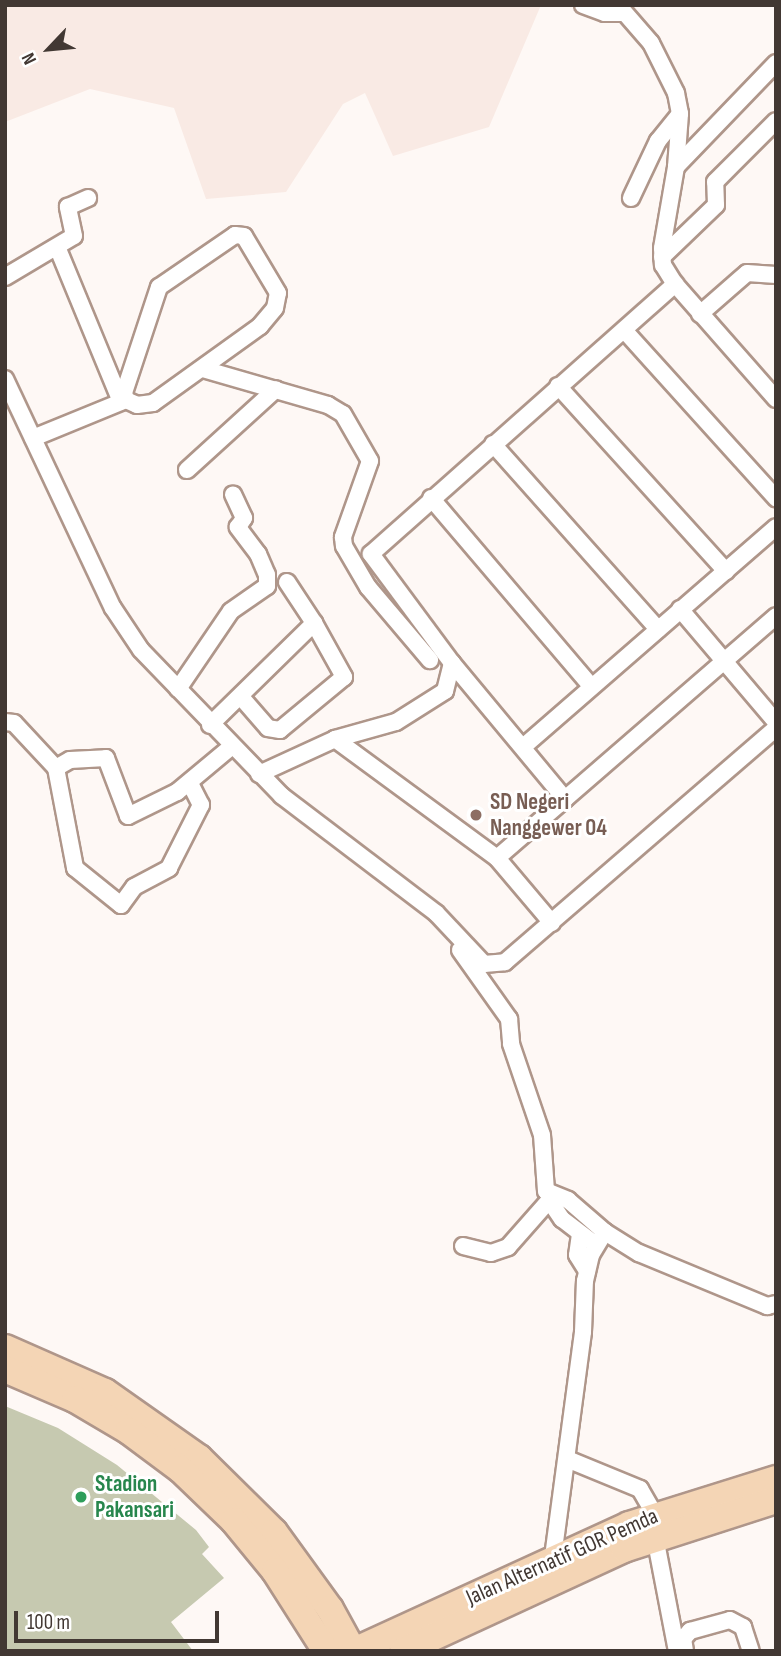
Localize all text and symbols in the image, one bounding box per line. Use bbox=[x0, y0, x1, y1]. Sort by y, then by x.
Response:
north arrow bbox=[14, 14, 84, 84]
text: N bbox=[17, 49, 42, 68]
place label: SD Negeri Nanggewer 04 bbox=[490, 788, 607, 842]
marker: SD Negeri Nanggewer 04 bbox=[468, 807, 484, 823]
place label: Stadion Pakansari bbox=[95, 1470, 174, 1524]
marker: Stadion Pakansari bbox=[73, 1489, 89, 1505]
street label: Jalan Alternatif GOR Pemda bbox=[462, 1502, 662, 1612]
scale bar bbox=[18, 1596, 222, 1640]
text: 100 m bbox=[27, 1610, 70, 1635]

